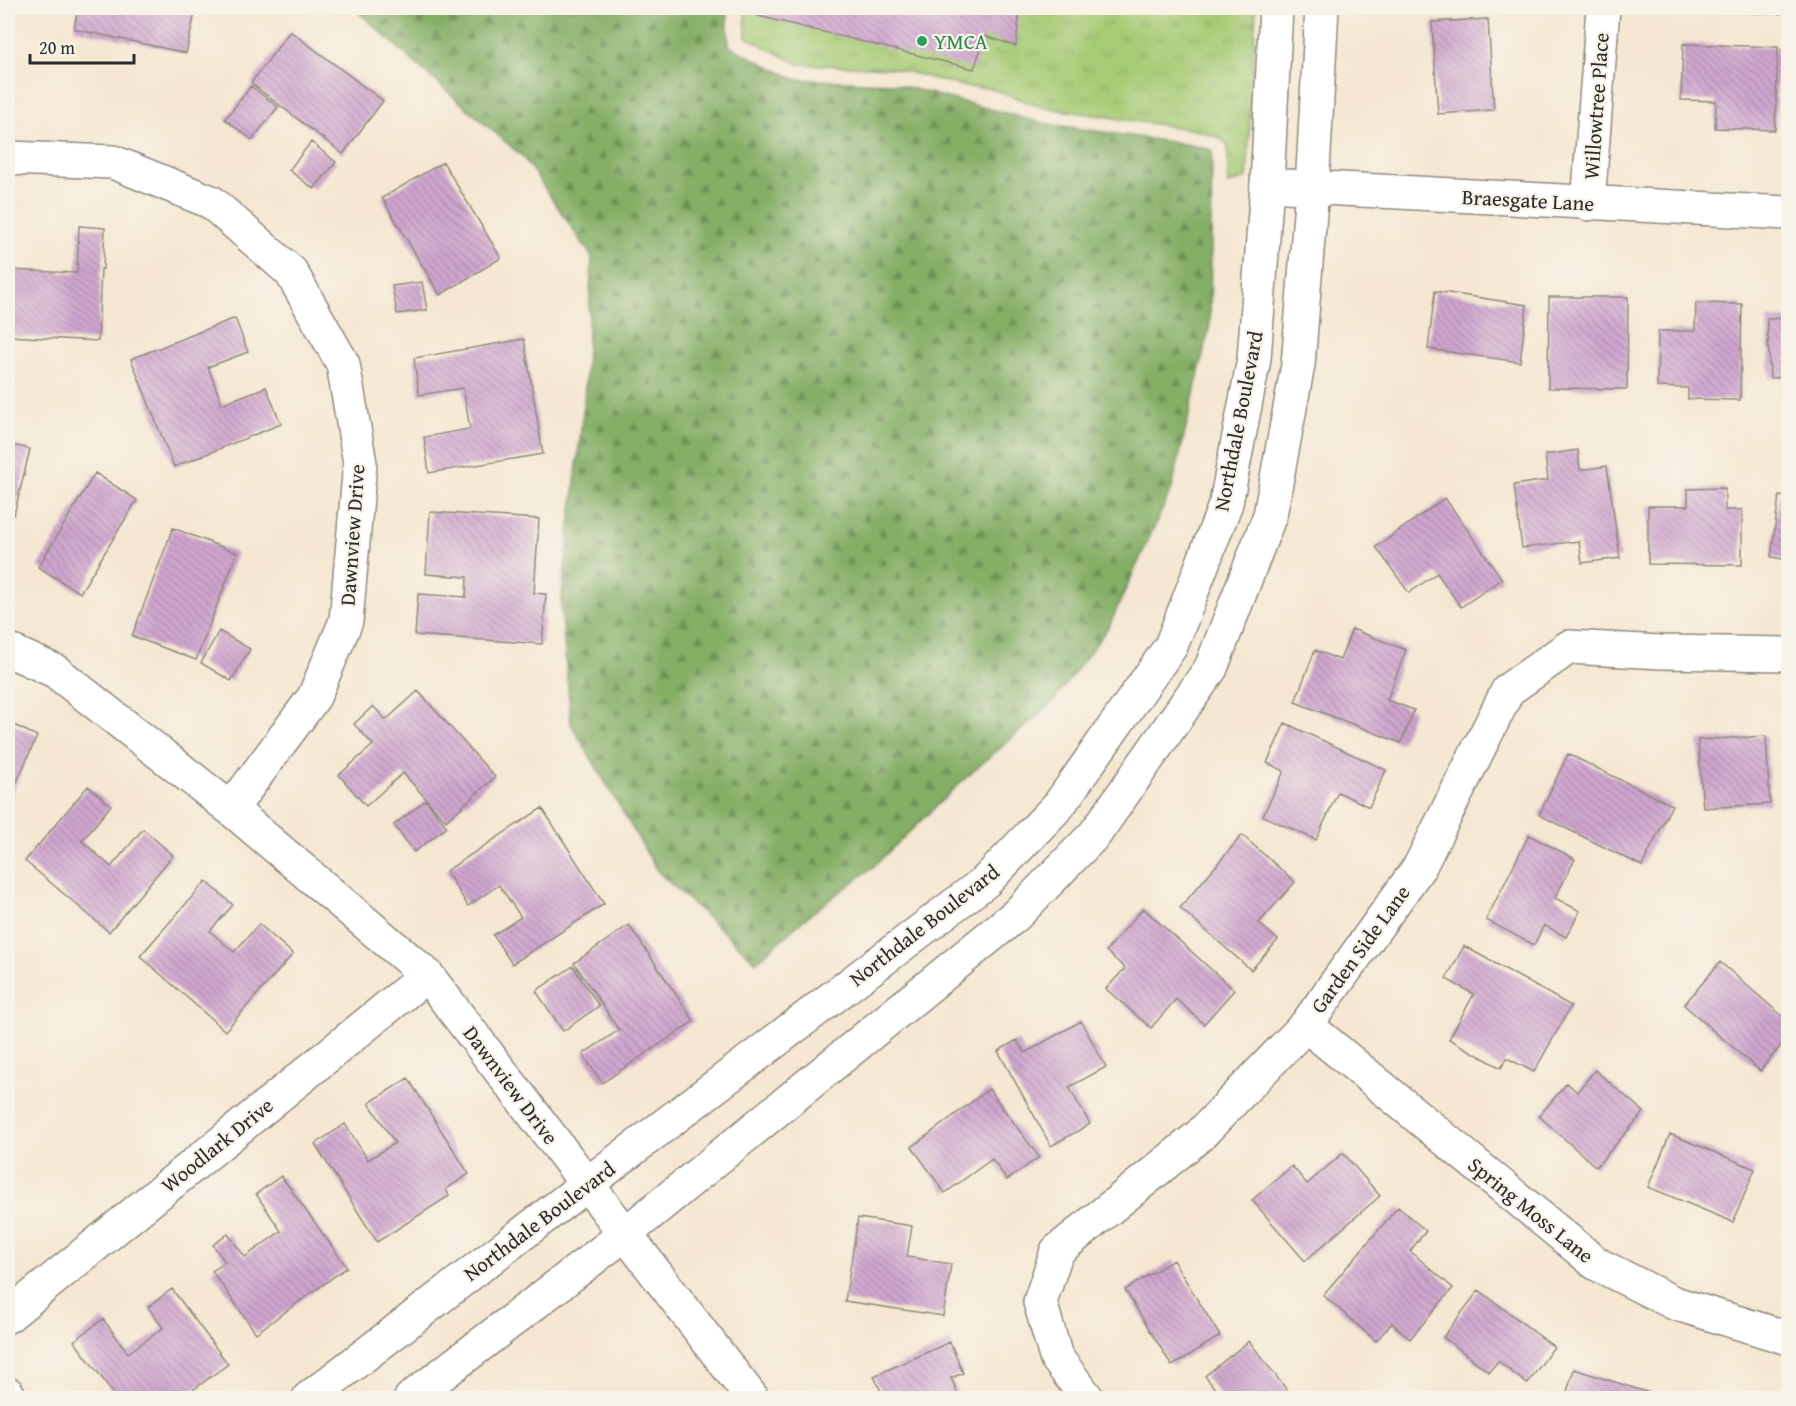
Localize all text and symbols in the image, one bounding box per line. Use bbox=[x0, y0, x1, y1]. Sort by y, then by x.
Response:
place label: YMCA bbox=[934, 26, 988, 57]
scale bar bbox=[30, 27, 134, 65]
street label: Willowtree Place bbox=[1575, 31, 1617, 181]
text: 20 m bbox=[39, 34, 75, 61]
marker: YMCA bbox=[915, 34, 929, 48]
street label: Braesgate Lane bbox=[1461, 181, 1595, 219]
street label: Northdale Boulevard bbox=[1205, 327, 1271, 514]
street label: Dawnview Drive bbox=[332, 463, 372, 607]
street label: Northdale Boulevard bbox=[842, 856, 1006, 994]
street label: Garden Side Lane bbox=[1303, 878, 1417, 1020]
street label: Dawnview Drive bbox=[456, 1019, 566, 1151]
street label: Woodlark Drive bbox=[154, 1090, 280, 1200]
street label: Spring Moss Lane bbox=[1461, 1149, 1601, 1271]
street label: Northdale Boulevard bbox=[457, 1153, 622, 1288]

